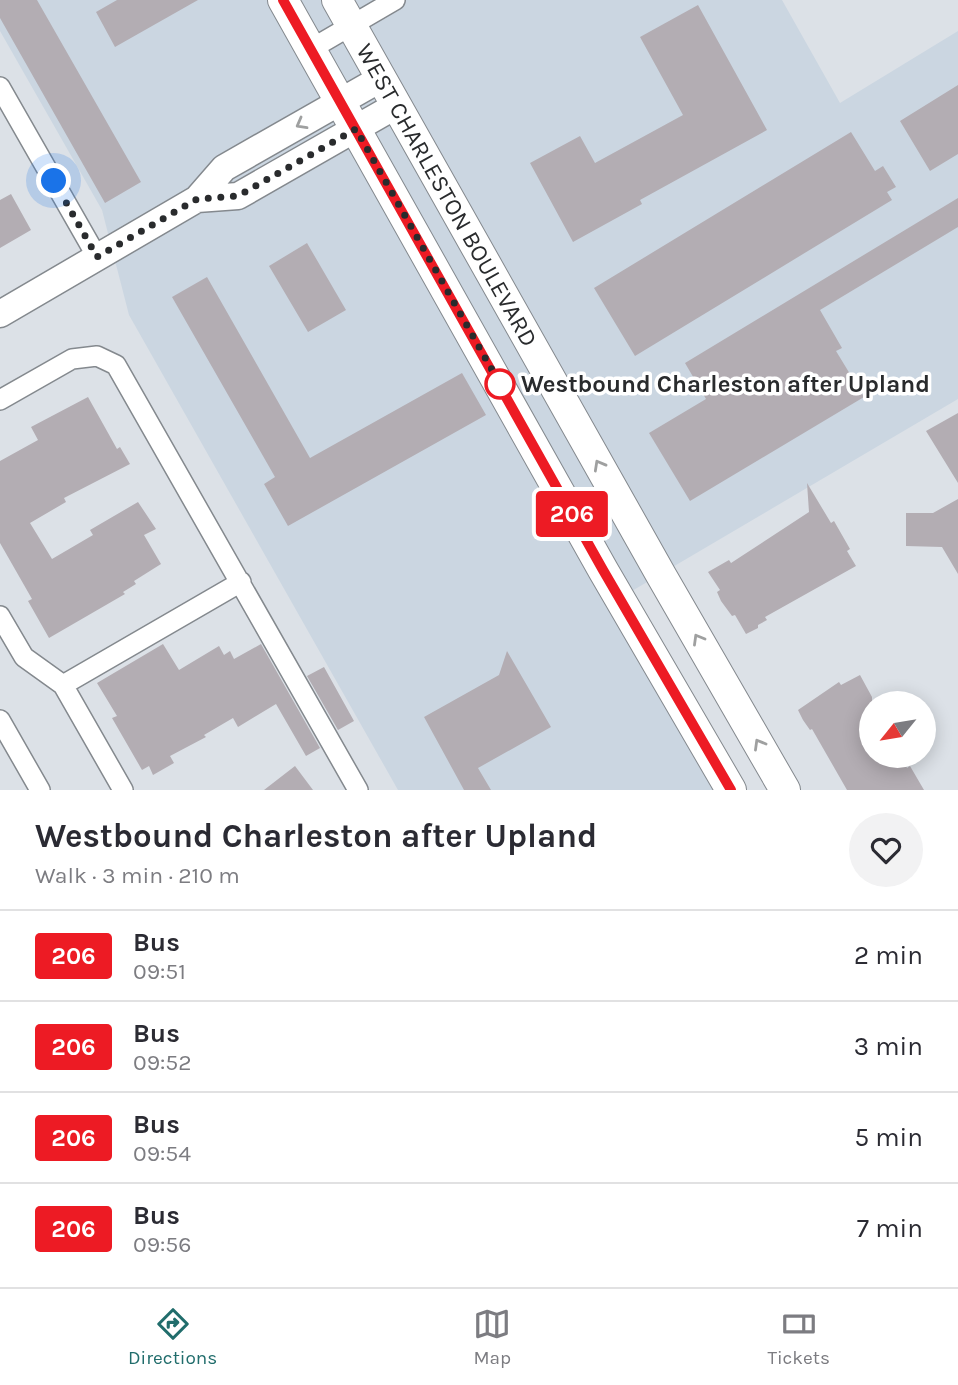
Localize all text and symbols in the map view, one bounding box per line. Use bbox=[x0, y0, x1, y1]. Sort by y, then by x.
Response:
street label: WEST CHARLESTON BOULEVARD bbox=[351, 39, 543, 352]
one-way arrow bbox=[296, 116, 308, 129]
your location bbox=[36, 163, 71, 198]
marker: Westbound Charleston after Upland bbox=[485, 369, 515, 399]
place label: Westbound Charleston after Upland bbox=[521, 370, 930, 398]
one-way arrow bbox=[594, 460, 607, 473]
line badge: 206 bbox=[532, 491, 612, 537]
text: 206 bbox=[550, 500, 594, 528]
one-way arrow bbox=[693, 633, 706, 646]
north arrow bbox=[859, 691, 936, 768]
map controls bbox=[859, 691, 936, 768]
one-way arrow bbox=[754, 738, 767, 751]
button: heart bbox=[849, 813, 923, 887]
text: Westbound Charleston after Upland bbox=[35, 817, 597, 855]
text: Walk · 3 min · 210 m bbox=[35, 862, 240, 889]
text: Bus bbox=[133, 927, 180, 958]
text: 2 min bbox=[854, 940, 923, 971]
text: 206 bbox=[51, 942, 96, 970]
text: 09:51 bbox=[133, 958, 186, 985]
text: Bus bbox=[133, 1018, 180, 1049]
text: 3 min bbox=[854, 1031, 923, 1062]
text: 206 bbox=[51, 1033, 96, 1061]
text: 09:52 bbox=[133, 1049, 192, 1076]
text: Bus bbox=[133, 1109, 180, 1140]
text: 5 min bbox=[854, 1122, 923, 1153]
text: 206 bbox=[51, 1124, 96, 1152]
text: 09:54 bbox=[133, 1140, 191, 1167]
text: Bus bbox=[133, 1200, 180, 1231]
text: 7 min bbox=[857, 1213, 923, 1244]
text: 206 bbox=[51, 1215, 96, 1243]
text: 09:56 bbox=[133, 1231, 191, 1258]
tab: Directions bbox=[128, 1305, 217, 1369]
tab: Map bbox=[473, 1305, 511, 1369]
tab: Tickets bbox=[767, 1305, 830, 1369]

